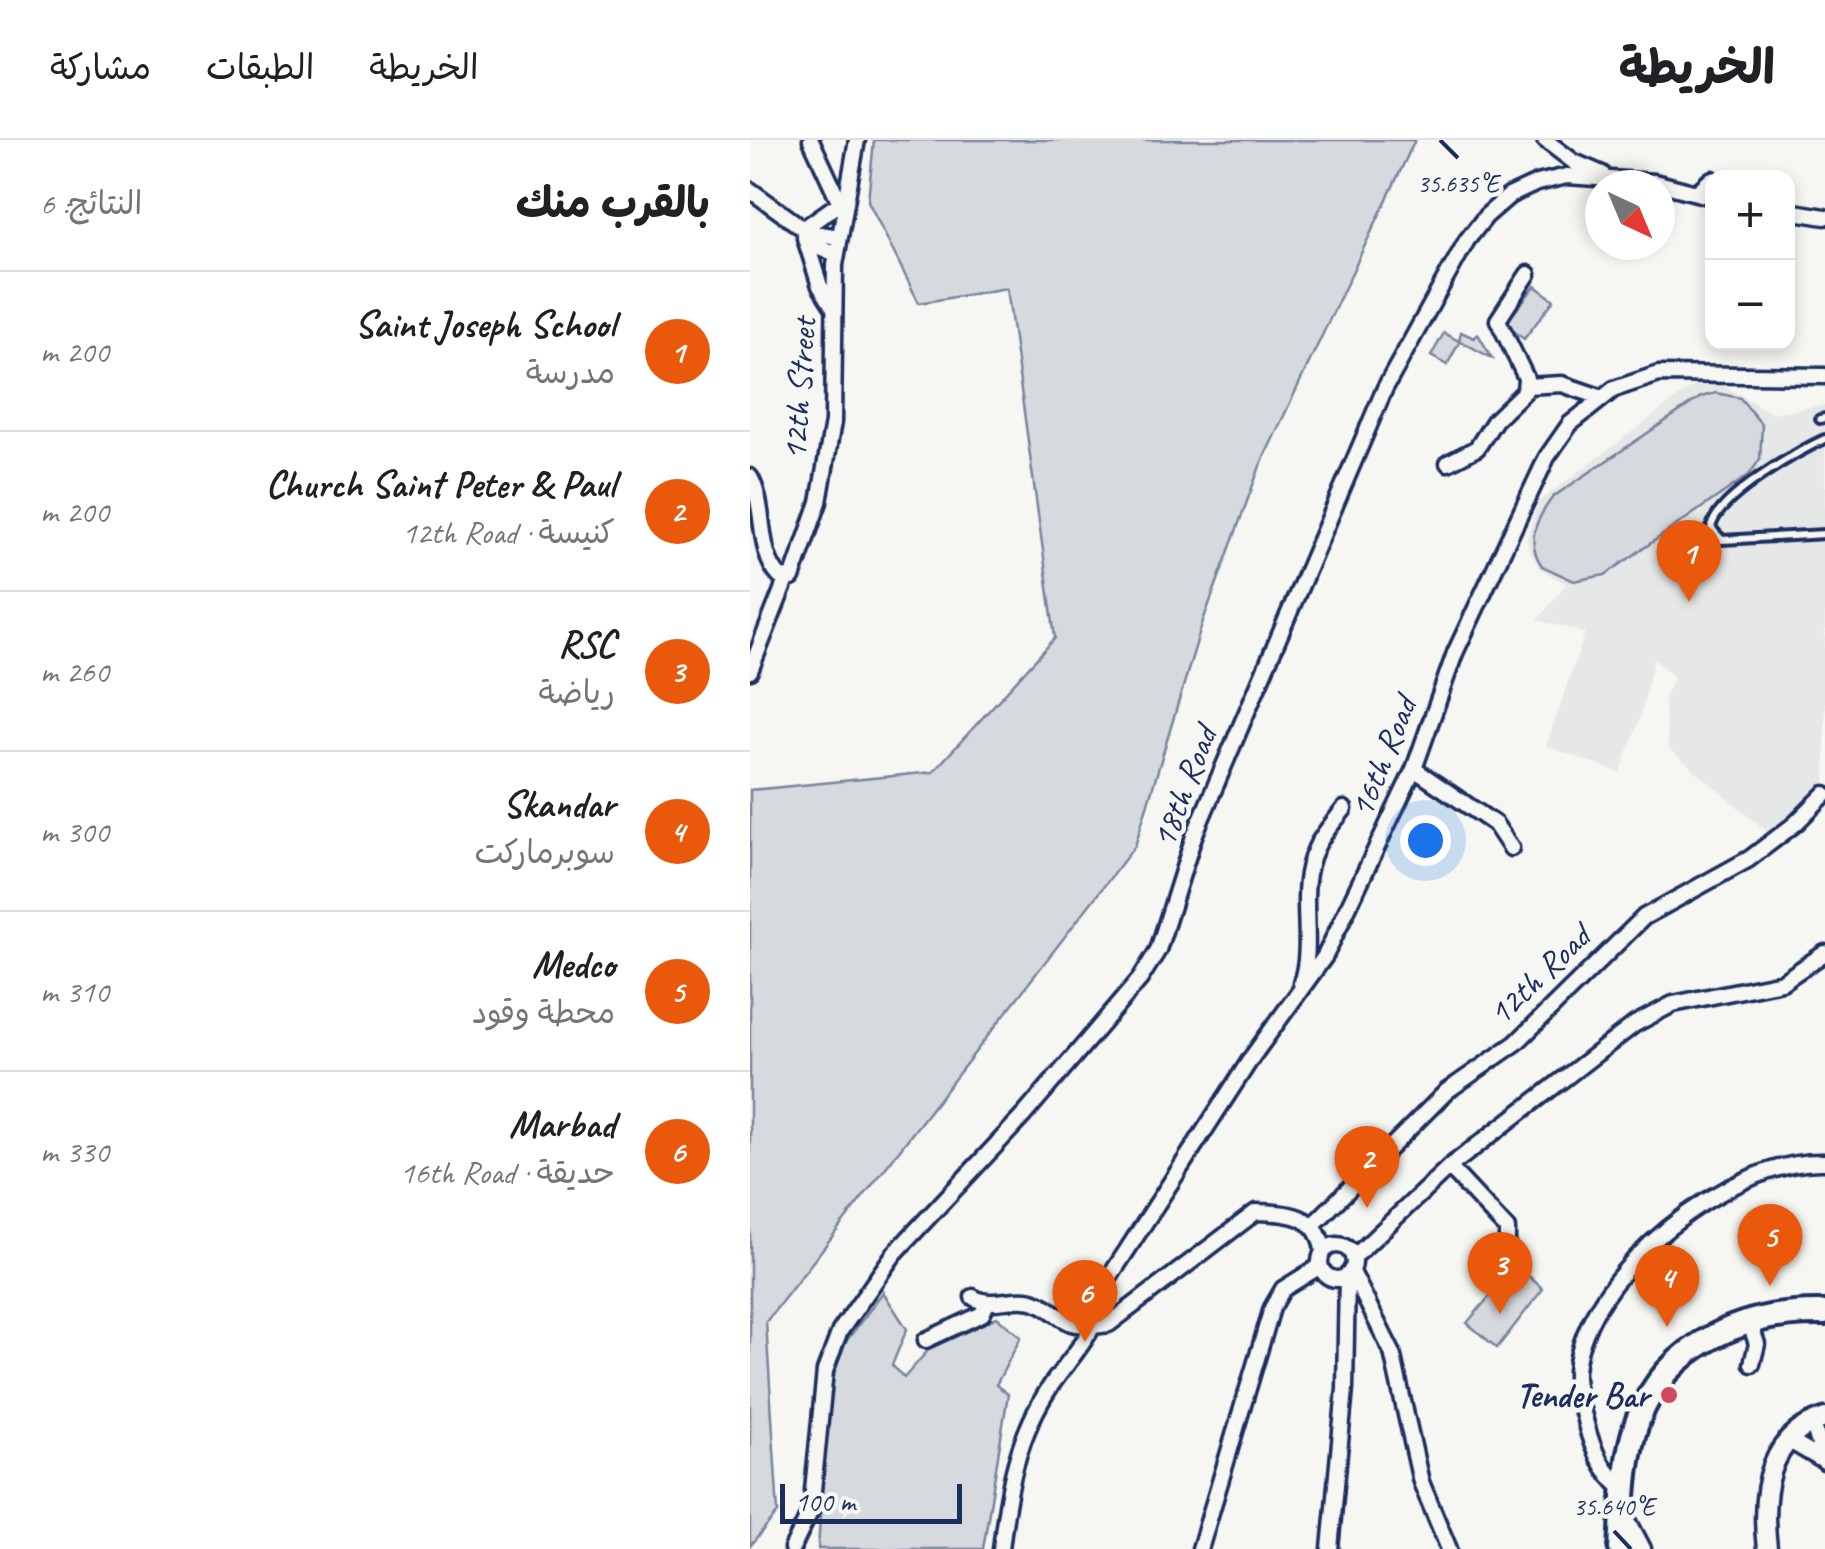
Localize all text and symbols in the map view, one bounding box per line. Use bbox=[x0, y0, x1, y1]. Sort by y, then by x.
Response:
text: الخريطة bbox=[1619, 37, 1775, 97]
text: مشاركة bbox=[50, 45, 151, 90]
text: الطبقات bbox=[206, 45, 314, 90]
text: الخريطة bbox=[369, 45, 479, 90]
text: 35.635°E bbox=[1417, 168, 1502, 200]
north arrow bbox=[1585, 170, 1675, 260]
map controls bbox=[1705, 170, 1795, 350]
button: + bbox=[1705, 170, 1795, 260]
text: بالقرب منك bbox=[516, 177, 710, 230]
text: النتائج: 6 bbox=[40, 183, 142, 224]
button: − bbox=[1705, 260, 1795, 350]
text: Saint Joseph School bbox=[355, 301, 615, 348]
street label: 12th Street bbox=[772, 313, 827, 462]
text: 200 m bbox=[40, 331, 109, 372]
text: 1 bbox=[670, 331, 685, 372]
text: مدرسة bbox=[526, 352, 615, 393]
text: Church Saint Peter & Paul bbox=[266, 461, 615, 508]
text: 200 m bbox=[40, 491, 109, 532]
text: 2 bbox=[670, 491, 685, 532]
text: كنيسة · 12th Road bbox=[402, 512, 615, 553]
pin: 1 bbox=[1656, 520, 1722, 602]
text: RSC bbox=[558, 621, 615, 668]
text: 260 m bbox=[40, 651, 109, 692]
text: 3 bbox=[670, 651, 685, 692]
text: رياضة bbox=[538, 672, 615, 713]
street label: 16th Road bbox=[1339, 685, 1429, 824]
street label: 18th Road bbox=[1140, 715, 1229, 854]
text: Skandar bbox=[503, 781, 615, 828]
text: 300 m bbox=[40, 811, 109, 852]
text: 4 bbox=[670, 811, 685, 852]
your location bbox=[1400, 815, 1451, 866]
text: سوبرماركت bbox=[474, 832, 615, 873]
street label: 12th Road bbox=[1478, 911, 1604, 1035]
text: Medco bbox=[532, 941, 615, 988]
text: 310 m bbox=[40, 971, 109, 1012]
text: 5 bbox=[671, 971, 684, 1012]
text: محطة وقود bbox=[472, 992, 615, 1033]
text: Marbad bbox=[509, 1101, 615, 1148]
pin: 2 bbox=[1334, 1126, 1400, 1208]
text: 330 m bbox=[40, 1131, 109, 1172]
text: 6 bbox=[670, 1131, 685, 1172]
text: حديقة · 16th Road bbox=[400, 1152, 615, 1193]
pin: 5 bbox=[1738, 1204, 1802, 1286]
pin: 3 bbox=[1468, 1232, 1532, 1314]
pin: 4 bbox=[1634, 1244, 1700, 1327]
pin: 6 bbox=[1052, 1260, 1118, 1342]
place label: Tender Bar bbox=[1516, 1373, 1652, 1418]
marker: Tender Bar bbox=[1658, 1384, 1680, 1406]
scale bar bbox=[780, 1479, 962, 1524]
text: 100 m bbox=[795, 1484, 855, 1519]
text: 35.640°E bbox=[1573, 1491, 1658, 1523]

